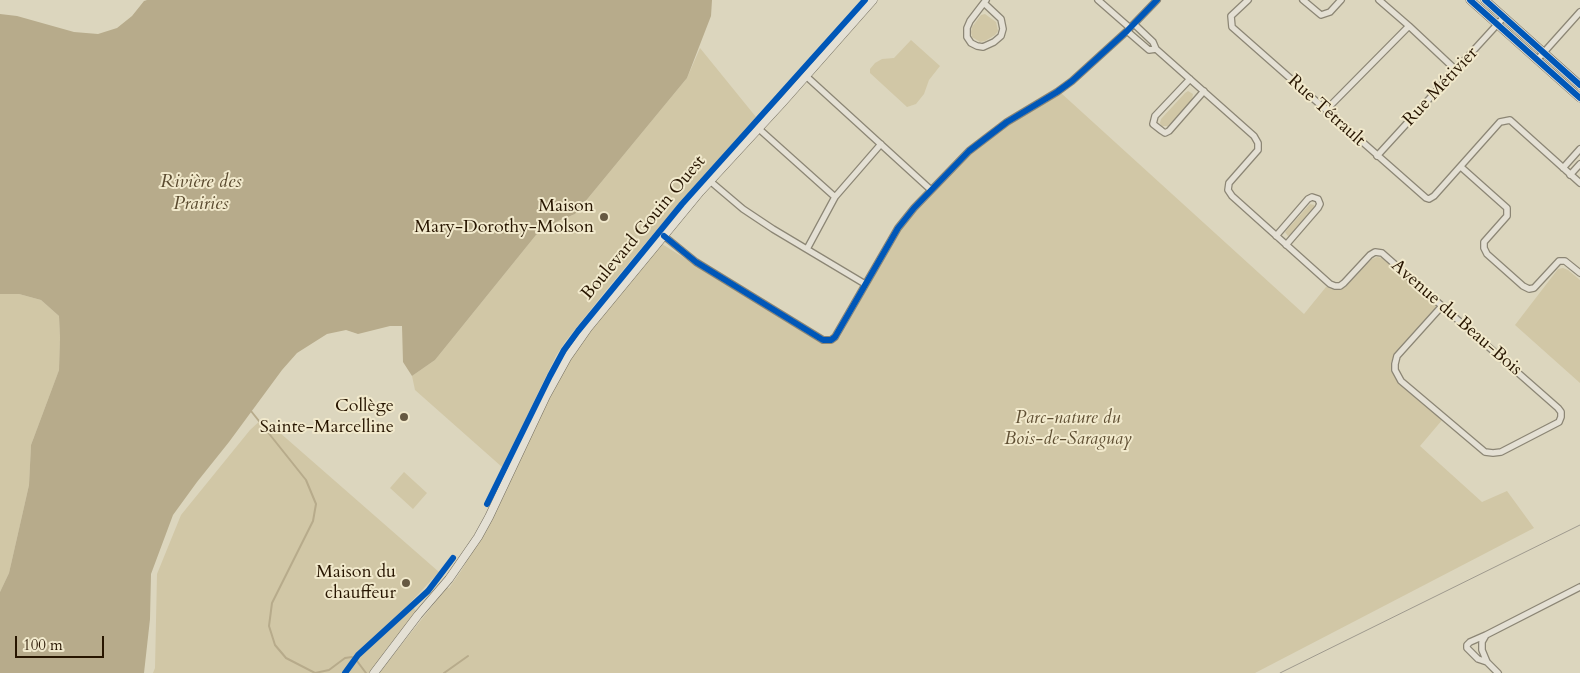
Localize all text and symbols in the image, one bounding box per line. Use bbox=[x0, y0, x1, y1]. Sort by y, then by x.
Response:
street label: Rue Métivier bbox=[1399, 43, 1483, 131]
street label: Rue Tétrault bbox=[1283, 71, 1369, 151]
street label: Boulevard Gouin Ouest bbox=[577, 151, 711, 305]
water label: Rivière des Prairies bbox=[160, 172, 242, 216]
place label: Maison Mary-Dorothy-Molson bbox=[414, 196, 594, 238]
marker: Maison Mary-Dorothy-Molson bbox=[598, 211, 610, 223]
street label: Avenue du Beau-Bois bbox=[1386, 255, 1526, 381]
place label: Collège Sainte-Marcelline bbox=[260, 396, 394, 438]
park label: Parc-nature du Bois-de-Saraguay bbox=[1004, 408, 1132, 450]
marker: Collège Sainte-Marcelline bbox=[398, 411, 410, 423]
place label: Maison du chauffeur bbox=[316, 562, 396, 604]
marker: Maison du chauffeur bbox=[400, 577, 412, 589]
scale bar bbox=[18, 626, 106, 658]
text: 100 m bbox=[23, 635, 63, 655]

